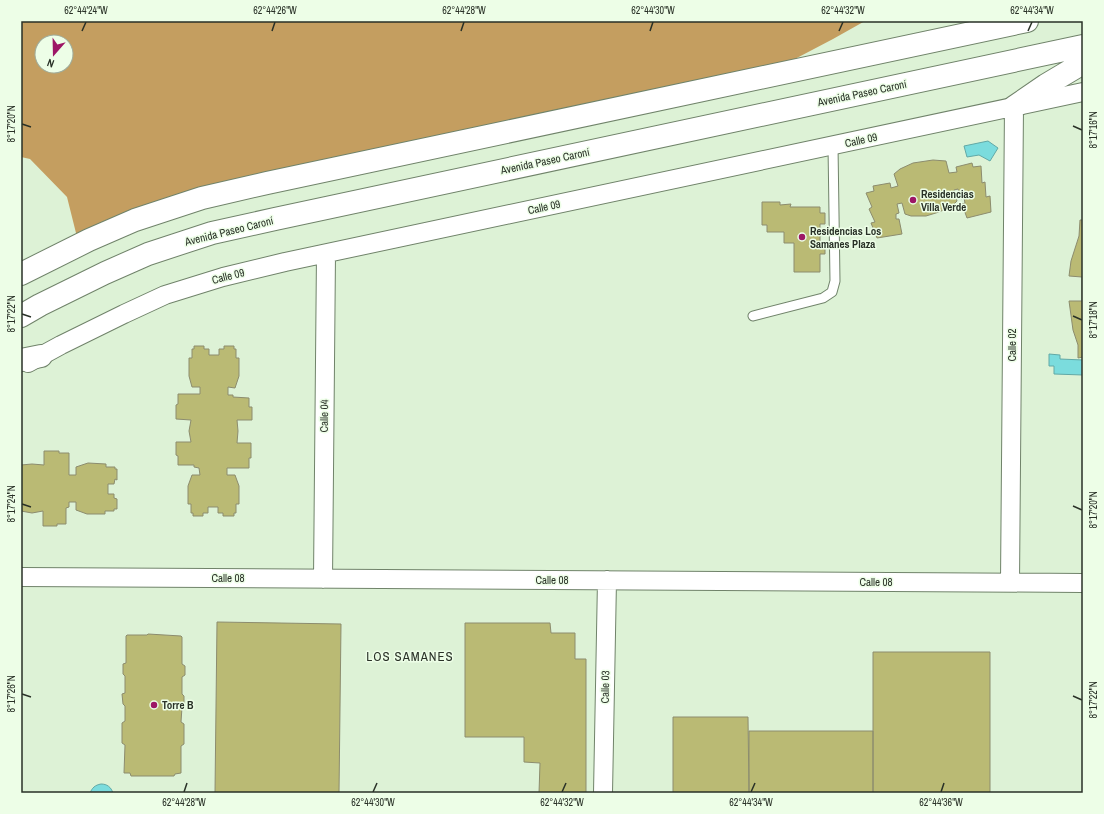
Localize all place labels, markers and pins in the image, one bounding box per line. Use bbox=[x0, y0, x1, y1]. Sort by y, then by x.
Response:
place label: Residencias Villa Verde bbox=[921, 187, 974, 214]
marker: Residencias Villa Verde bbox=[908, 195, 918, 205]
place label: Residencias Los Samanes Plaza bbox=[810, 224, 881, 251]
marker: Residencias Los Samanes Plaza bbox=[797, 232, 807, 242]
place label: Torre B bbox=[162, 698, 194, 712]
marker: Torre B bbox=[149, 700, 159, 710]

